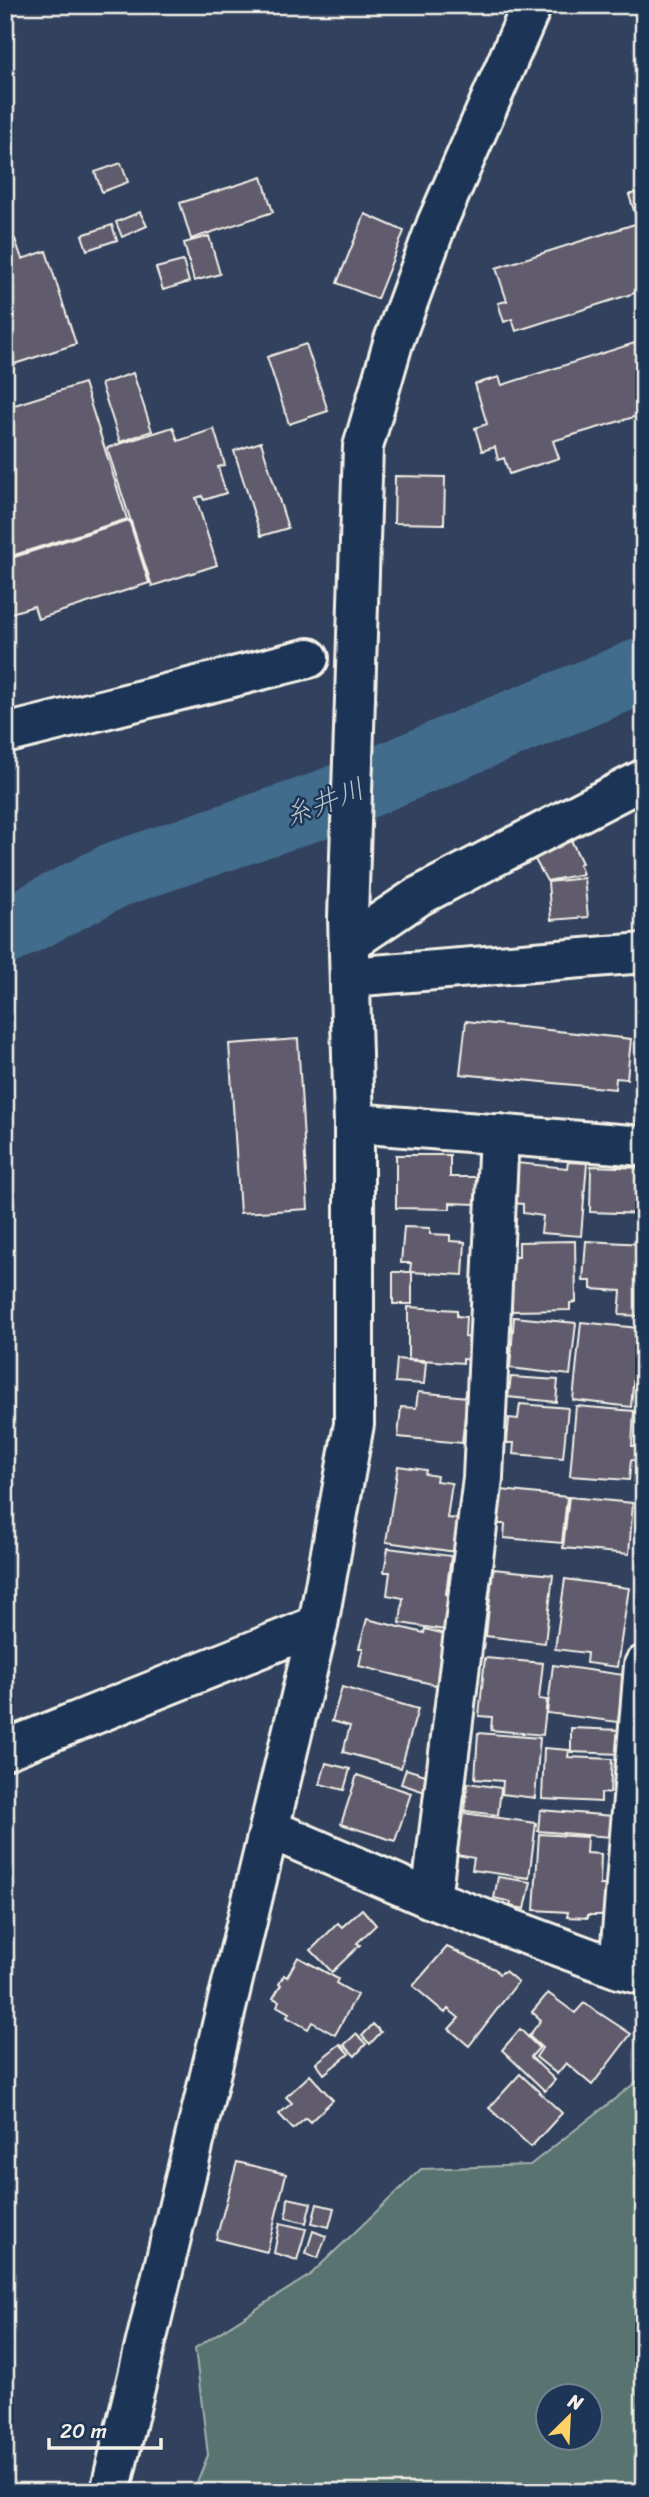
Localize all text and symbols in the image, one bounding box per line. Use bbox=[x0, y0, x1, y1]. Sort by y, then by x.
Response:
water label: 糸井川 bbox=[276, 764, 372, 840]
north arrow bbox=[534, 2382, 604, 2452]
text: N bbox=[562, 2384, 589, 2420]
scale bar bbox=[49, 2406, 161, 2450]
text: 20 m bbox=[60, 2412, 107, 2450]

